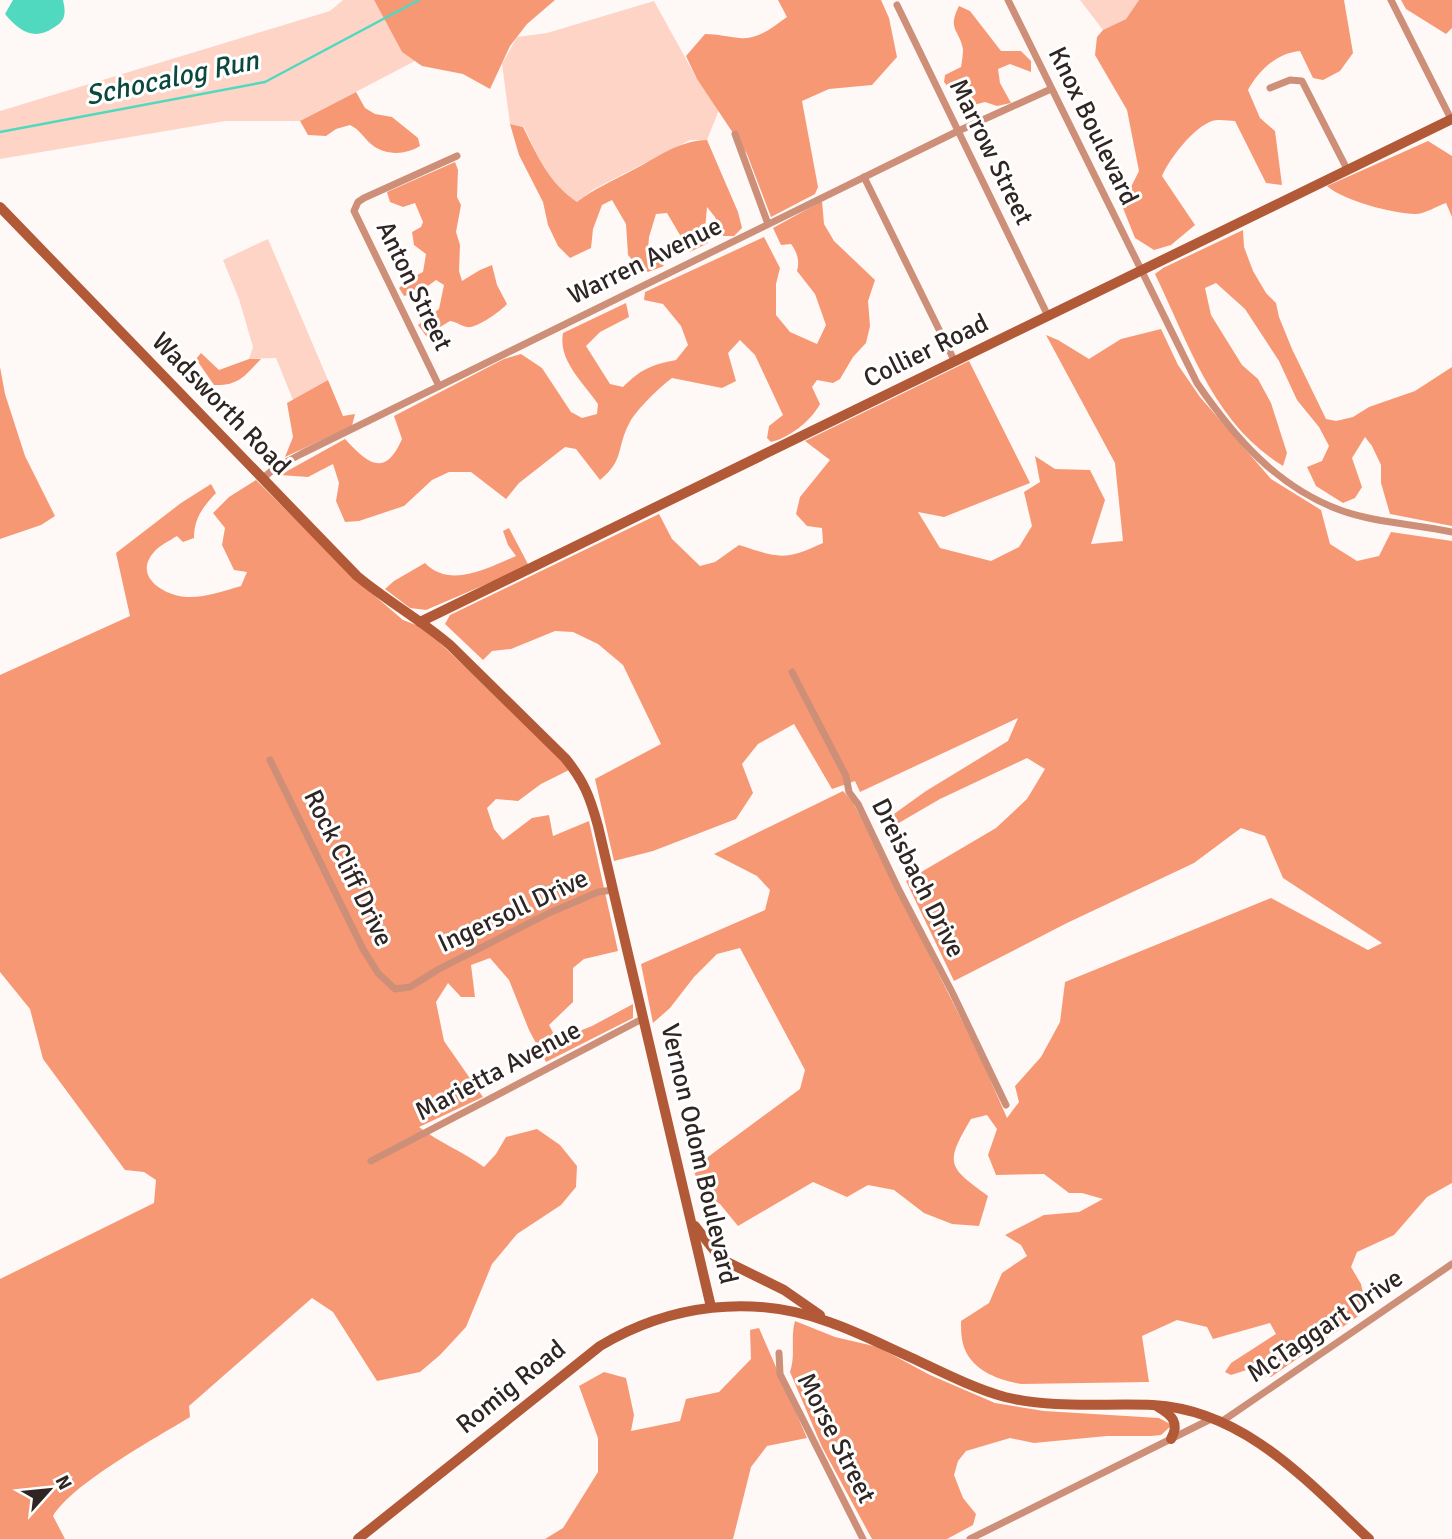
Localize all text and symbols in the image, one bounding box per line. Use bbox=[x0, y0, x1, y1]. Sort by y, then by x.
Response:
street label: Knox Boulevard bbox=[1041, 42, 1145, 210]
water label: Schocalog Run bbox=[82, 43, 262, 113]
street label: Marrow Street bbox=[942, 74, 1040, 230]
street label: Warren Avenue bbox=[563, 210, 727, 312]
street label: Anton Street bbox=[369, 216, 459, 356]
street label: Collier Road bbox=[858, 307, 994, 395]
street label: Wadsworth Road bbox=[145, 326, 297, 482]
street label: Rock Cliff Drive bbox=[296, 784, 400, 952]
street label: Dreisbach Drive bbox=[864, 793, 972, 963]
street label: Ingersoll Drive bbox=[433, 862, 593, 960]
street label: Marietta Avenue bbox=[410, 1014, 586, 1128]
street label: Vernon Odom Boulevard bbox=[653, 1021, 745, 1287]
street label: McTaggart Drive bbox=[1241, 1262, 1409, 1390]
street label: Romig Road bbox=[450, 1333, 572, 1441]
street label: Morse Street bbox=[790, 1368, 882, 1508]
north arrow bbox=[14, 1455, 84, 1525]
text: N bbox=[50, 1471, 77, 1494]

